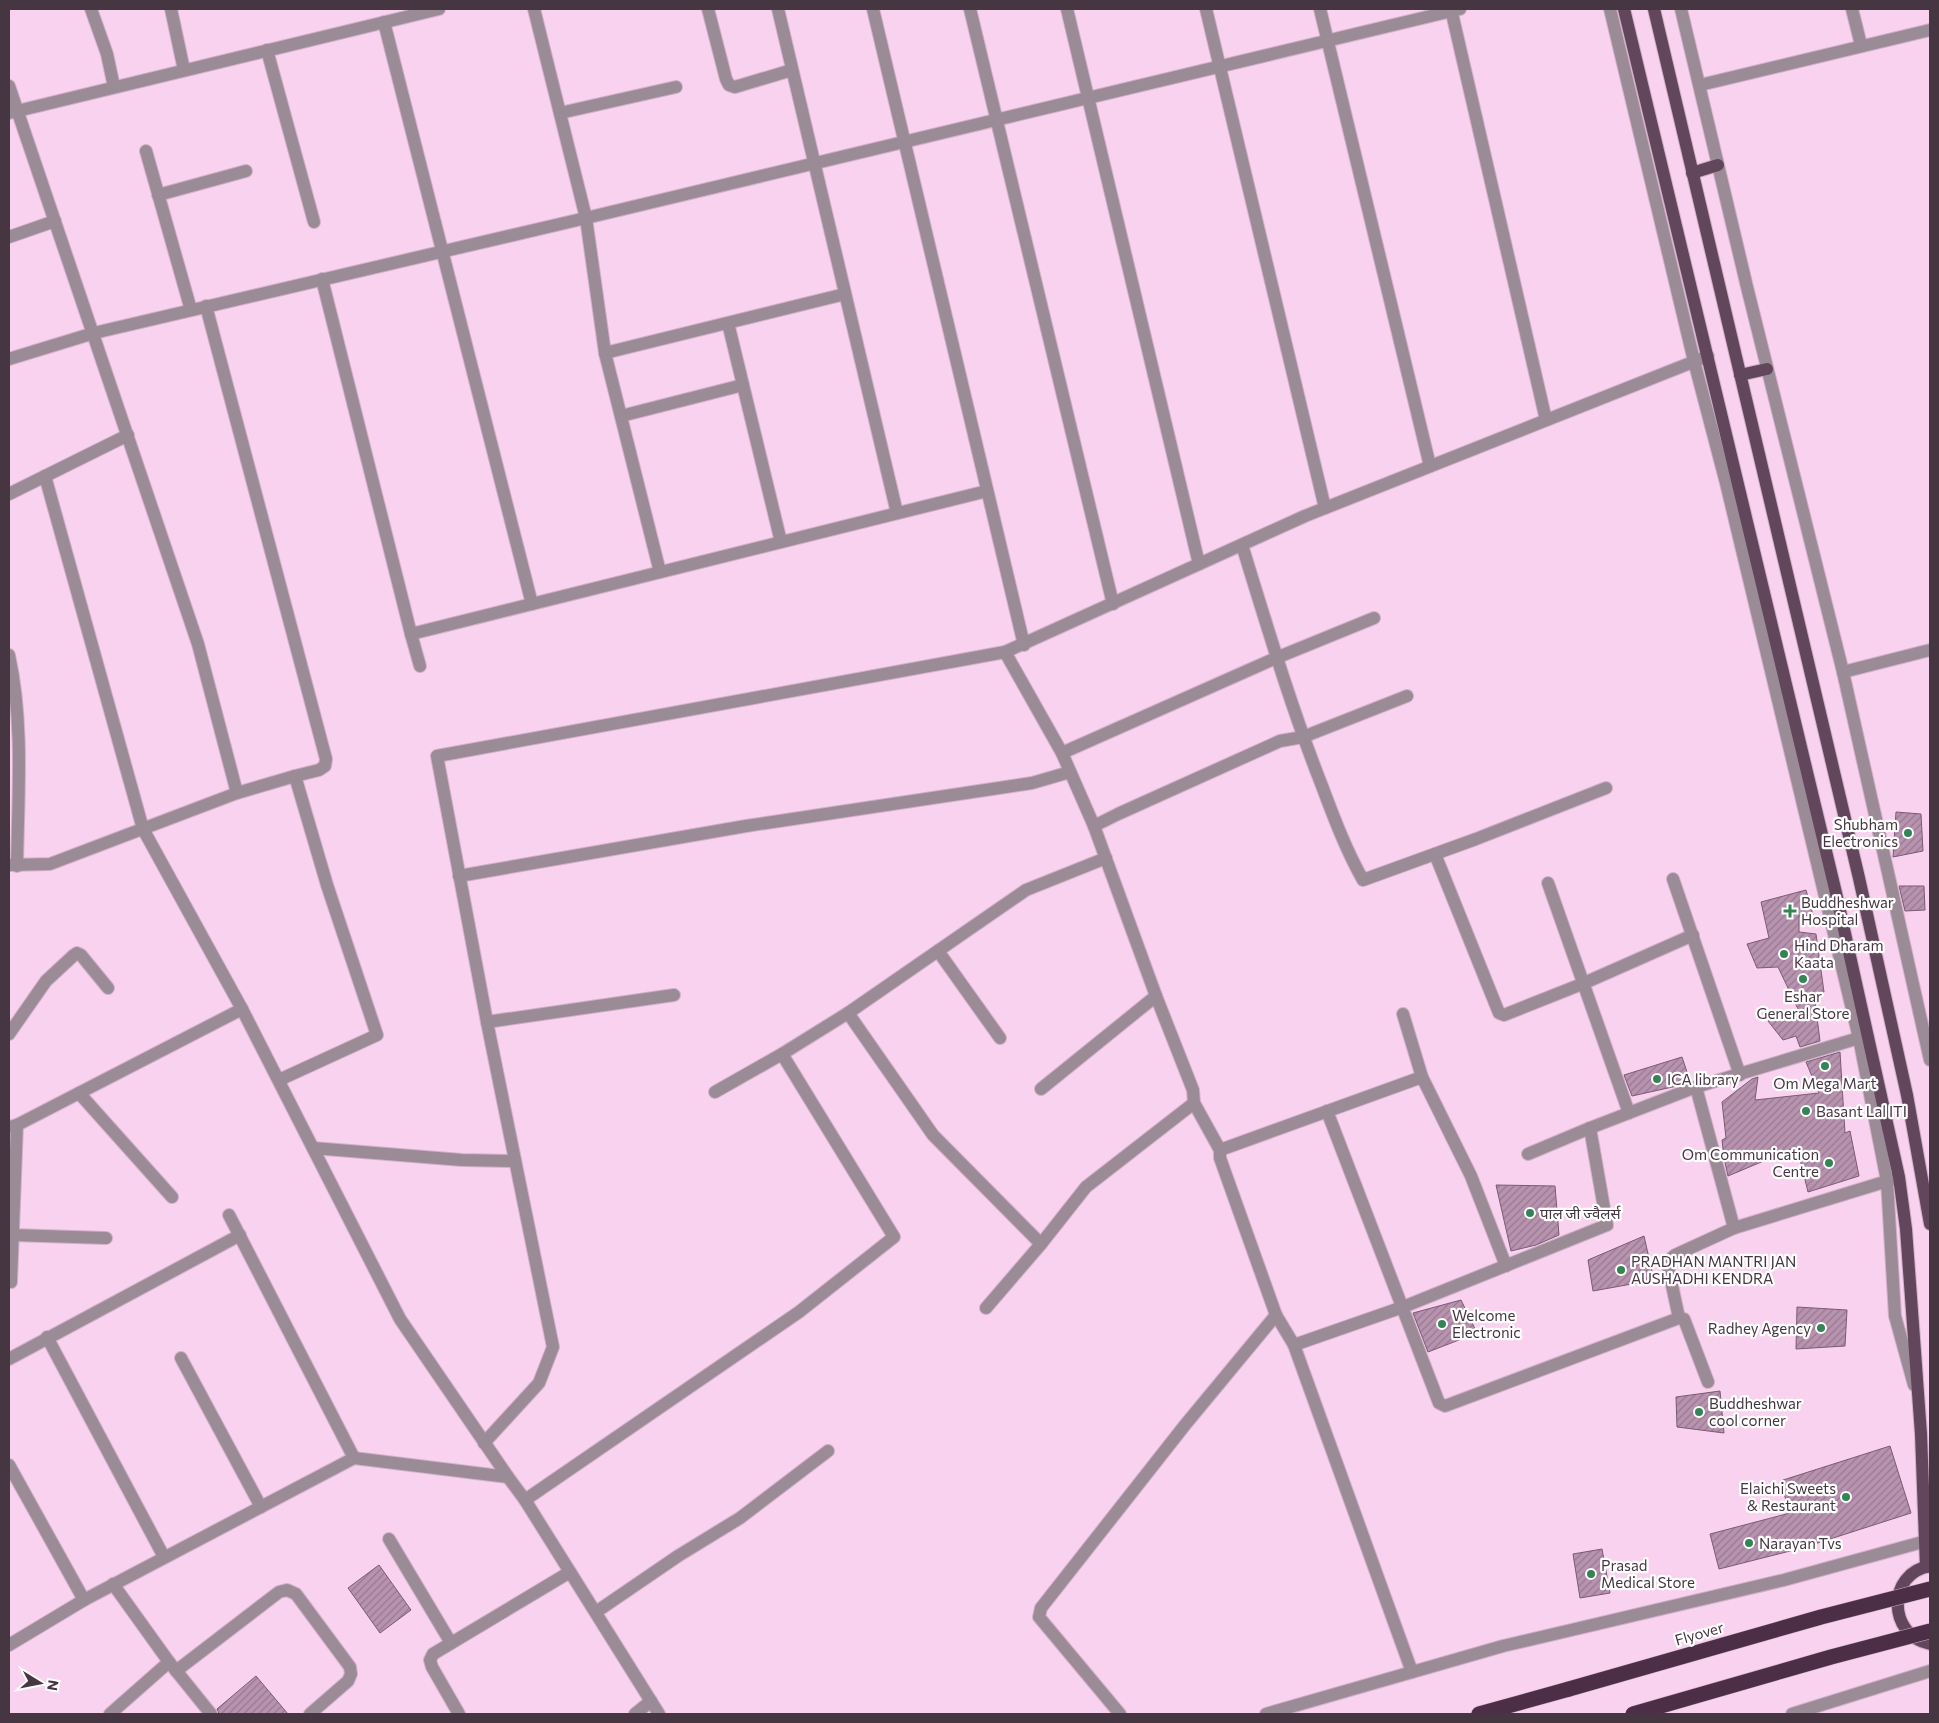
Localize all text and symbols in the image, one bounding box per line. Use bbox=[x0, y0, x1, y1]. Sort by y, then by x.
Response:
place label: Shubham Electronics bbox=[1822, 815, 1898, 850]
marker: Shubham Electronics bbox=[1902, 827, 1914, 839]
place label: Buddheshwar Hospital bbox=[1801, 893, 1894, 928]
marker: Buddheshwar Hospital bbox=[1783, 904, 1797, 918]
place label: Hind Dharam Kaata bbox=[1794, 936, 1884, 971]
marker: Hind Dharam Kaata bbox=[1778, 948, 1790, 960]
marker: Eshar General Store bbox=[1797, 973, 1809, 985]
place label: Eshar General Store bbox=[1756, 987, 1850, 1022]
marker: Om Mega Mart bbox=[1819, 1060, 1831, 1072]
place label: ICA library bbox=[1667, 1070, 1739, 1088]
marker: ICA library bbox=[1651, 1073, 1663, 1085]
place label: Om Mega Mart bbox=[1773, 1074, 1877, 1092]
place label: Basant Lal ITI bbox=[1816, 1102, 1907, 1120]
marker: Basant Lal ITI bbox=[1800, 1105, 1812, 1117]
place label: Om Communication Centre bbox=[1682, 1145, 1819, 1180]
marker: Om Communication Centre bbox=[1823, 1157, 1835, 1169]
place label: पाल जी ज्वैलर्स bbox=[1540, 1204, 1622, 1222]
marker: पाल जी ज्वैलर्स bbox=[1524, 1207, 1536, 1219]
place label: PRADHAN MANTRI JAN AUSHADHI KENDRA bbox=[1631, 1252, 1796, 1287]
marker: PRADHAN MANTRI JAN AUSHADHI KENDRA bbox=[1615, 1264, 1627, 1276]
place label: Welcome Electronic bbox=[1452, 1306, 1521, 1341]
marker: Welcome Electronic bbox=[1436, 1318, 1448, 1330]
place label: Radhey Agency bbox=[1708, 1319, 1811, 1337]
marker: Radhey Agency bbox=[1815, 1322, 1827, 1334]
place label: Buddheshwar cool corner bbox=[1709, 1394, 1802, 1429]
marker: Buddheshwar cool corner bbox=[1693, 1406, 1705, 1418]
place label: Elaichi Sweets & Restaurant bbox=[1740, 1479, 1836, 1514]
marker: Elaichi Sweets & Restaurant bbox=[1840, 1491, 1852, 1503]
place label: Narayan Tvs bbox=[1759, 1534, 1842, 1552]
marker: Narayan Tvs bbox=[1743, 1537, 1755, 1549]
place label: Prasad Medical Store bbox=[1601, 1556, 1695, 1591]
marker: Prasad Medical Store bbox=[1585, 1568, 1597, 1580]
street label: Flyover bbox=[1673, 1617, 1725, 1649]
north arrow bbox=[15, 1658, 65, 1708]
text: N bbox=[44, 1679, 63, 1692]

